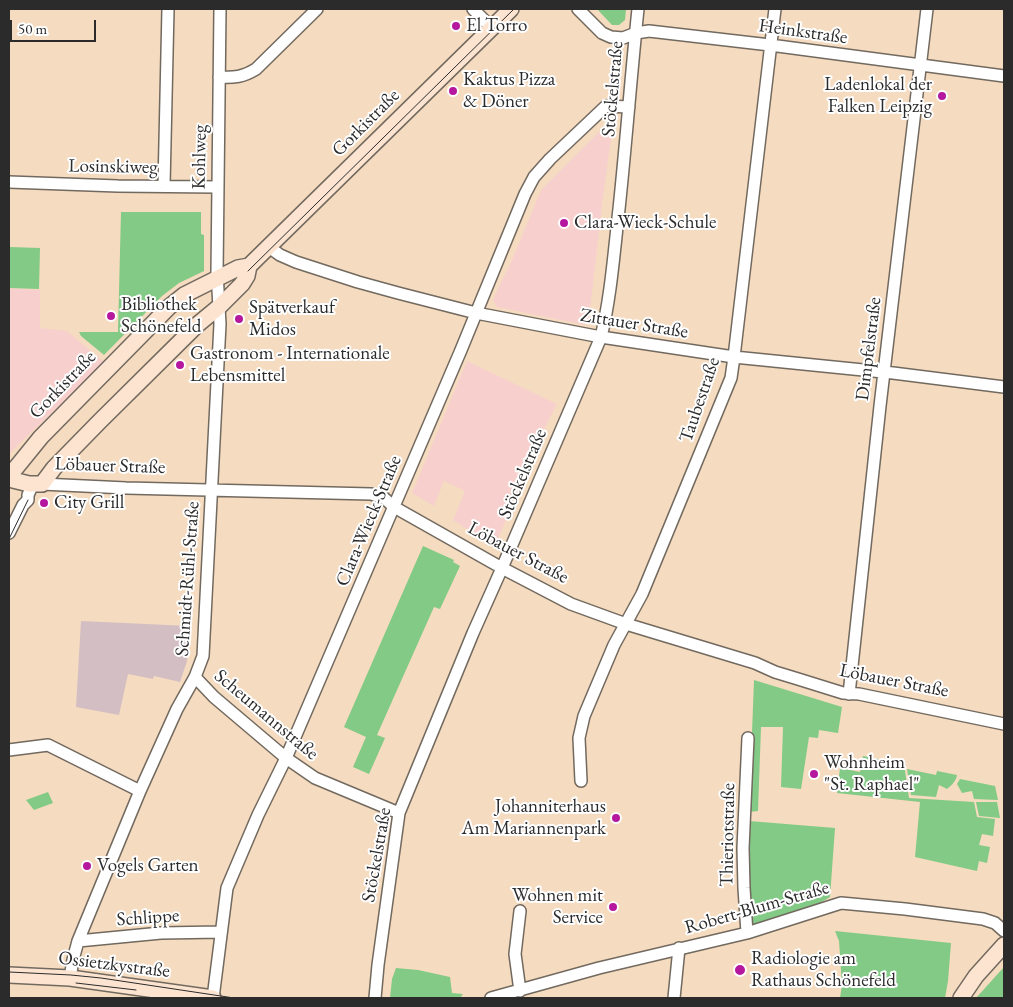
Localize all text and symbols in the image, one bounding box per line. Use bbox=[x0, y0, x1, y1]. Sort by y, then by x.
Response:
scale bar bbox=[12, 10, 99, 42]
street label: Heinkstraße bbox=[757, 14, 849, 50]
place label: El Torro bbox=[466, 15, 527, 37]
text: 50 m bbox=[18, 19, 47, 38]
marker: El Torro bbox=[450, 20, 462, 32]
street label: Stöckelstraße bbox=[597, 40, 629, 138]
place label: Kaktus Pizza & Döner bbox=[463, 69, 555, 113]
place label: Ladenlokal der Falken Leipzig bbox=[824, 74, 932, 118]
street label: Gorkistraße bbox=[327, 84, 405, 162]
marker: Kaktus Pizza & Döner bbox=[447, 85, 459, 97]
marker: Ladenlokal der Falken Leipzig bbox=[936, 90, 948, 102]
street label: Kohlweg bbox=[188, 124, 212, 190]
street label: Losinskiweg bbox=[68, 155, 158, 179]
place label: Clara-Wieck-Schule bbox=[574, 212, 717, 234]
marker: Clara-Wieck-Schule bbox=[558, 217, 570, 229]
place label: Bibliothek Schönefeld bbox=[121, 294, 201, 338]
street label: Dimpfelstraße bbox=[851, 296, 887, 402]
place label: Spätverkauf Midos bbox=[249, 297, 335, 341]
street label: Zittauer Straße bbox=[578, 304, 690, 344]
marker: Bibliothek Schönefeld bbox=[105, 310, 117, 322]
marker: Spätverkauf Midos bbox=[233, 313, 245, 325]
place label: Gastronom - Internationale Lebensmittel bbox=[190, 343, 390, 387]
street label: Gorkistraße bbox=[25, 346, 101, 424]
street label: Taubestraße bbox=[675, 354, 725, 446]
marker: Gastronom - Internationale Lebensmittel bbox=[174, 359, 186, 371]
street label: Stöckelstraße bbox=[494, 425, 552, 523]
street label: Clara-Wieck-Straße bbox=[331, 452, 407, 590]
street label: Löbauer Straße bbox=[54, 453, 166, 479]
place label: City Grill bbox=[54, 492, 124, 514]
marker: City Grill bbox=[38, 497, 50, 509]
street label: Schmidt-Rühl-Straße bbox=[171, 501, 205, 657]
street label: Löbauer Straße bbox=[464, 517, 572, 589]
street label: Löbauer Straße bbox=[837, 659, 951, 703]
street label: Scheumannstraße bbox=[209, 665, 323, 765]
place label: Wohnheim "St. Raphael" bbox=[824, 752, 920, 796]
marker: Wohnheim "St. Raphael" bbox=[808, 768, 820, 780]
street label: Thieriotstraße bbox=[716, 783, 740, 887]
place label: Johanniterhaus Am Mariannenpark bbox=[462, 796, 606, 840]
street label: Stöckelstraße bbox=[357, 806, 397, 904]
marker: Johanniterhaus Am Mariannenpark bbox=[610, 812, 622, 824]
place label: Vogels Garten bbox=[97, 855, 199, 877]
marker: Vogels Garten bbox=[81, 860, 93, 872]
street label: Robert-Blum-Straße bbox=[682, 876, 832, 940]
place label: Wohnen mit Service bbox=[512, 885, 603, 929]
marker: Wohnen mit Service bbox=[607, 901, 619, 913]
street label: Schlippe bbox=[116, 904, 180, 932]
street label: Ossietzkystraße bbox=[57, 947, 171, 983]
place label: Radiologie am Rathaus Schönefeld bbox=[751, 948, 896, 992]
marker: Radiologie am Rathaus Schönefeld bbox=[733, 963, 747, 977]

